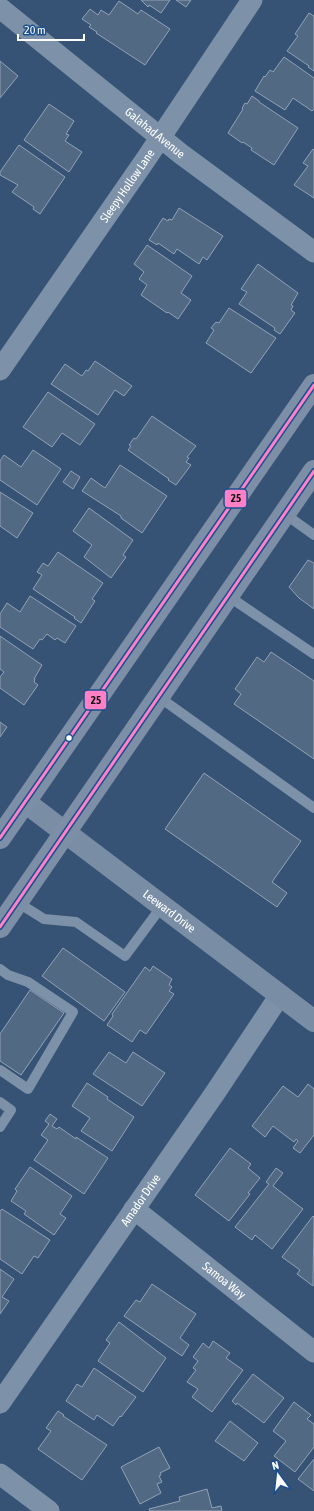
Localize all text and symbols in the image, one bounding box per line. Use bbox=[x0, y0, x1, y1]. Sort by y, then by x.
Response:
scale bar bbox=[18, 16, 84, 42]
text: 20 m bbox=[24, 23, 46, 37]
street label: Galahad Avenue bbox=[122, 105, 187, 161]
street label: Sleepy Hollow Lane bbox=[97, 146, 158, 225]
line badge: 25 bbox=[224, 489, 247, 508]
text: 25 bbox=[231, 492, 241, 504]
line badge: 25 bbox=[84, 690, 107, 710]
text: 25 bbox=[91, 694, 101, 706]
unlabelled marker bbox=[64, 733, 74, 743]
street label: Leeward Drive bbox=[140, 887, 198, 936]
street label: Amador Drive bbox=[118, 1171, 164, 1229]
street label: Samoa Way bbox=[200, 1259, 248, 1302]
north arrow bbox=[258, 1455, 298, 1495]
text: N bbox=[271, 1459, 280, 1472]

